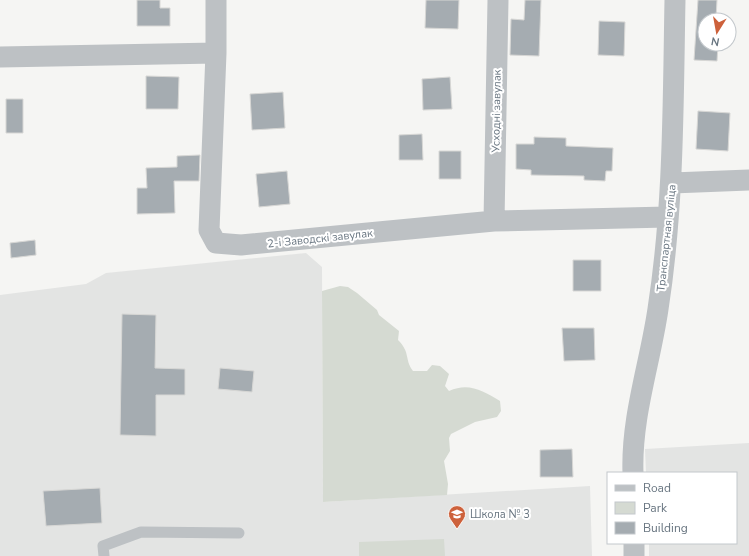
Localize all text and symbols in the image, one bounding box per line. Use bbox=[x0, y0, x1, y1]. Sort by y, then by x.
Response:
north arrow bbox=[697, 12, 737, 52]
text: N bbox=[710, 33, 721, 49]
street label: Усходні завулак bbox=[488, 69, 505, 154]
street label: Транспартная вуліца bbox=[653, 184, 680, 292]
street label: 2-і Заводскі завулак bbox=[267, 225, 374, 251]
legend bbox=[607, 472, 737, 544]
text: Road bbox=[643, 480, 671, 496]
text: Park bbox=[643, 500, 668, 516]
school or university icon: Школа № 3 bbox=[447, 504, 467, 529]
place label: Школа № 3 bbox=[470, 507, 530, 522]
text: Building bbox=[643, 520, 688, 536]

